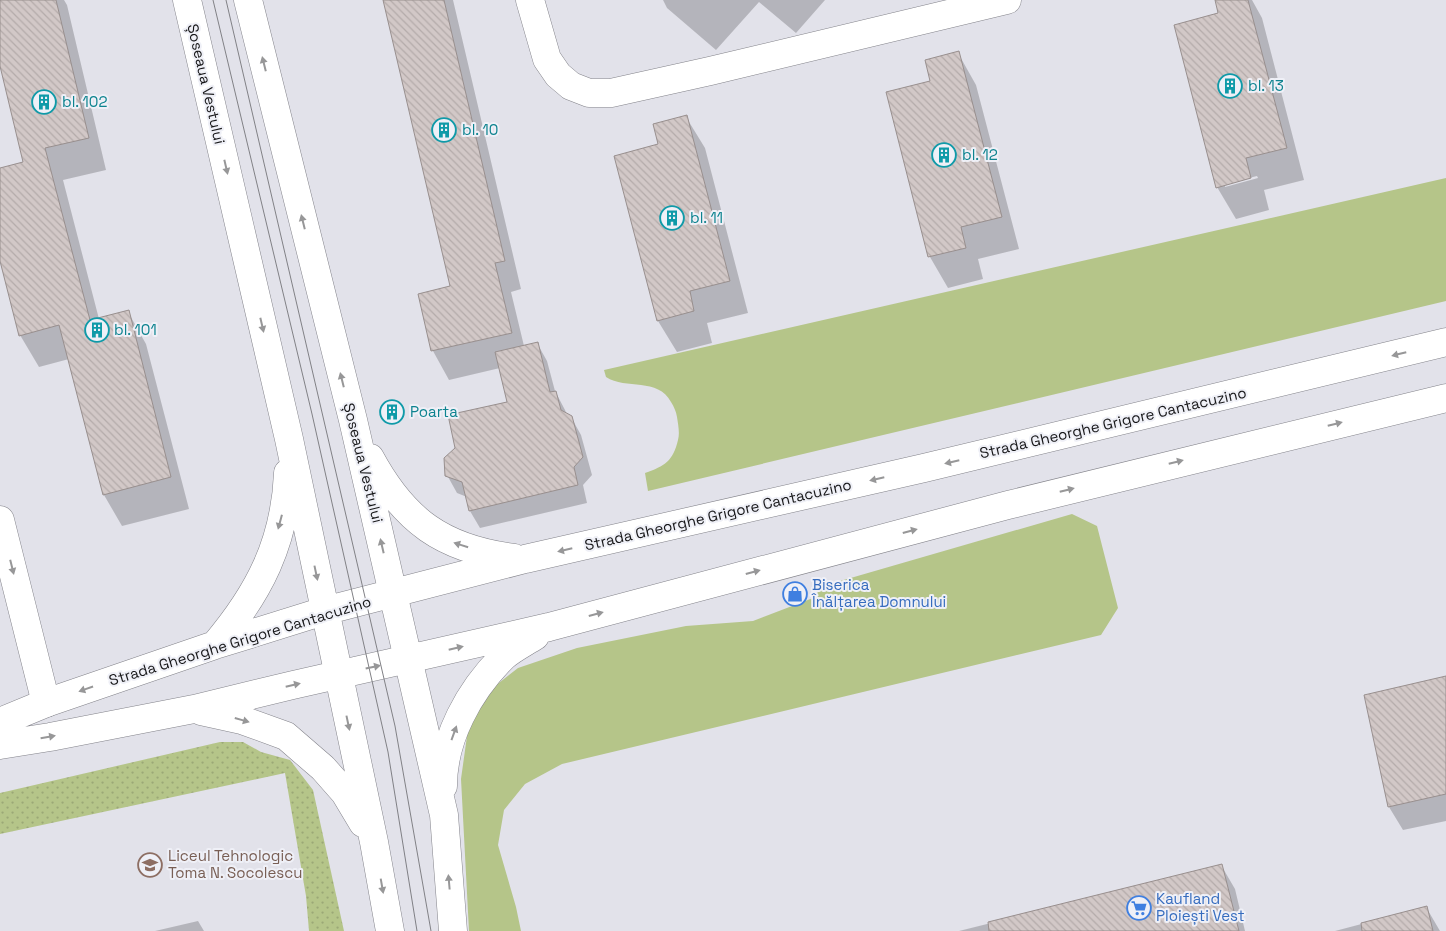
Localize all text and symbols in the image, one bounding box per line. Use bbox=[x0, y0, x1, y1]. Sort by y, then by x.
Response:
street label: Șoseaua Vestului bbox=[183, 22, 230, 146]
one-way arrow bbox=[260, 57, 268, 72]
building icon: bl. 13 bbox=[1217, 73, 1243, 99]
place label: bl. 13 bbox=[1248, 76, 1284, 95]
building icon: bl. 102 bbox=[31, 89, 57, 115]
place label: bl. 102 bbox=[62, 92, 107, 111]
building icon: bl. 10 bbox=[431, 117, 457, 143]
place label: bl. 10 bbox=[462, 120, 498, 139]
building icon: bl. 12 bbox=[931, 142, 957, 168]
place label: bl. 12 bbox=[962, 145, 998, 164]
one-way arrow bbox=[222, 159, 230, 174]
building icon: bl. 11 bbox=[659, 205, 685, 231]
place label: bl. 11 bbox=[690, 208, 723, 227]
one-way arrow bbox=[298, 215, 306, 230]
building icon: bl. 101 bbox=[84, 317, 110, 343]
one-way arrow bbox=[258, 318, 266, 333]
place label: bl. 101 bbox=[114, 320, 157, 339]
one-way arrow bbox=[1391, 350, 1406, 358]
one-way arrow bbox=[338, 372, 346, 387]
street label: Strada Gheorghe Grigore Cantacuzino bbox=[978, 383, 1248, 462]
building icon: Poarta bbox=[379, 399, 405, 425]
street label: Șoseaua Vestului bbox=[339, 401, 388, 525]
place label: Poarta bbox=[410, 402, 458, 421]
one-way arrow bbox=[1327, 420, 1342, 428]
one-way arrow bbox=[944, 458, 959, 466]
one-way arrow bbox=[1169, 458, 1184, 466]
street label: Strada Gheorghe Grigore Cantacuzino bbox=[583, 475, 853, 554]
one-way arrow bbox=[869, 475, 884, 483]
one-way arrow bbox=[1060, 486, 1075, 494]
one-way arrow bbox=[276, 515, 284, 530]
one-way arrow bbox=[903, 526, 918, 534]
one-way arrow bbox=[378, 538, 386, 553]
one-way arrow bbox=[453, 541, 468, 549]
one-way arrow bbox=[557, 546, 572, 554]
one-way arrow bbox=[8, 560, 16, 575]
one-way arrow bbox=[312, 565, 320, 580]
one-way arrow bbox=[745, 568, 761, 576]
place label: Biserica Înălțarea Domnului bbox=[811, 575, 946, 611]
shop icon: Biserica Înălțarea Domnului bbox=[782, 581, 808, 607]
street label: Strada Gheorghe Grigore Cantacuzino bbox=[106, 592, 373, 690]
one-way arrow bbox=[588, 610, 604, 618]
one-way arrow bbox=[448, 644, 463, 652]
one-way arrow bbox=[366, 663, 381, 671]
one-way arrow bbox=[285, 681, 300, 689]
one-way arrow bbox=[79, 686, 94, 693]
one-way arrow bbox=[344, 715, 352, 730]
one-way arrow bbox=[234, 717, 249, 725]
one-way arrow bbox=[450, 725, 458, 740]
one-way arrow bbox=[41, 733, 57, 741]
place label: Liceul Tehnologic Toma N. Socolescu bbox=[168, 846, 302, 882]
school or university icon: Liceul Tehnologic Toma N. Socolescu bbox=[137, 852, 163, 878]
one-way arrow bbox=[445, 874, 453, 890]
one-way arrow bbox=[379, 879, 387, 895]
place label: Kaufland Ploiești Vest bbox=[1156, 889, 1245, 925]
supermarket icon: Kaufland Ploiești Vest bbox=[1126, 895, 1152, 921]

